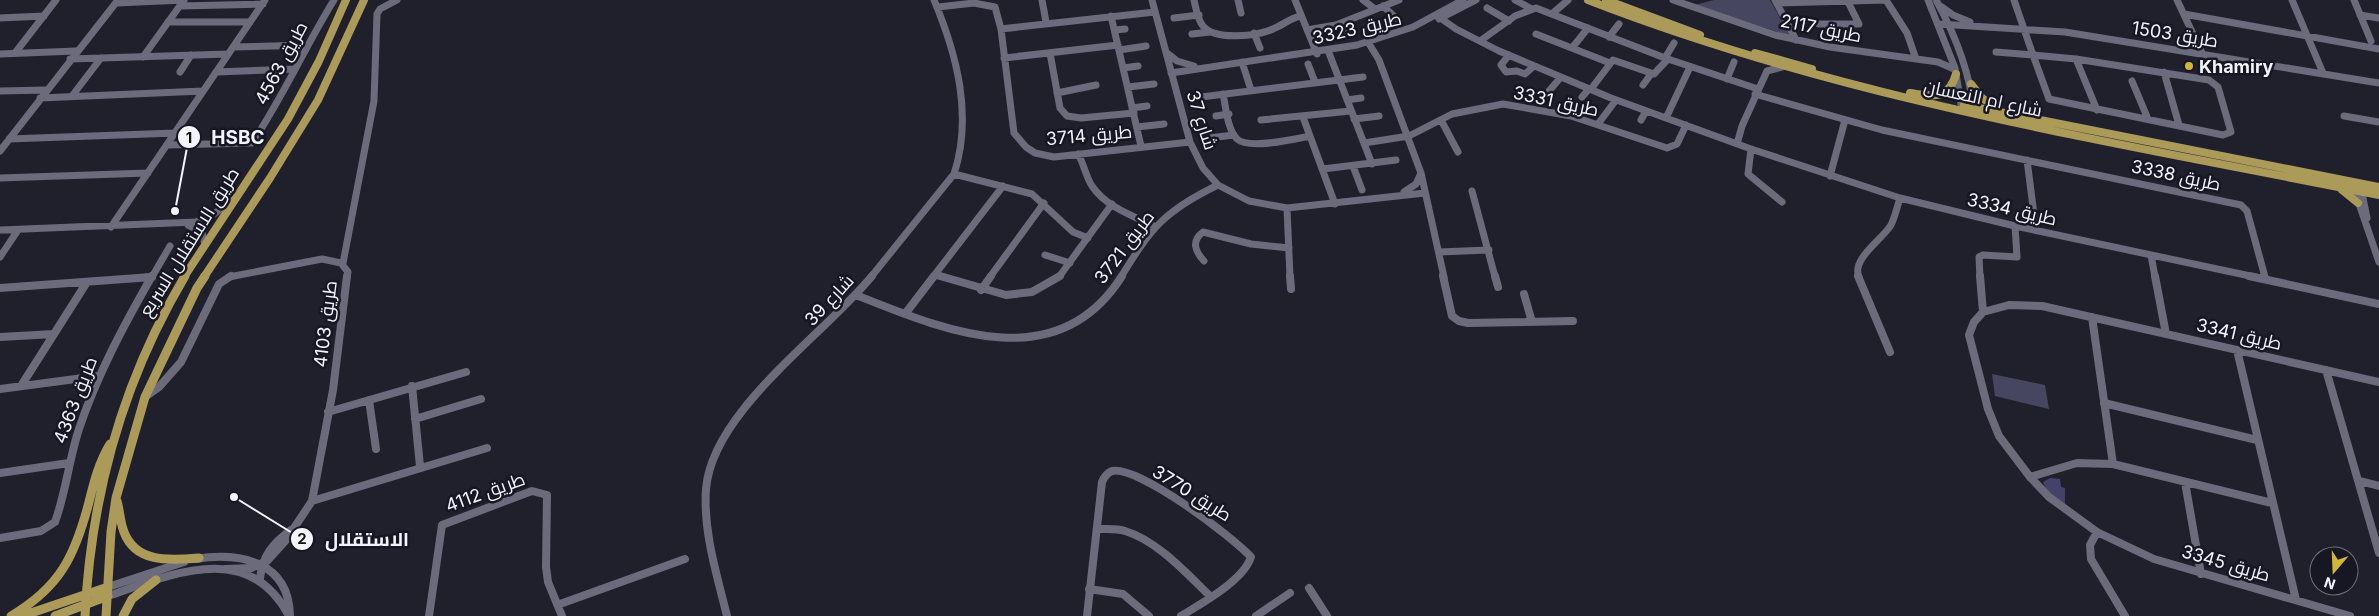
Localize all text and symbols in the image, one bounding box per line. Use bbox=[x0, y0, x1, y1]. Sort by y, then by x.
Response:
street label: طريق 3323 bbox=[1311, 8, 1404, 50]
street label: طريق 2117 bbox=[1778, 10, 1863, 48]
street label: طريق 1503 bbox=[2130, 17, 2220, 53]
street label: طريق 4563 bbox=[250, 18, 313, 109]
place label: Khamiry bbox=[2199, 56, 2274, 77]
marker: Khamiry bbox=[2183, 60, 2195, 72]
street label: شارع ام النعسان bbox=[1922, 75, 2044, 123]
street label: طريق 3331 bbox=[1511, 82, 1601, 122]
street label: شارع 37 bbox=[1181, 88, 1221, 153]
callout: HSBC bbox=[177, 120, 275, 154]
street label: طريق 3714 bbox=[1045, 121, 1133, 151]
text: HSBC bbox=[211, 126, 265, 149]
text: 1 bbox=[186, 128, 192, 147]
street label: طريق 3338 bbox=[2129, 155, 2223, 197]
street label: طريق الاستقلال السريع bbox=[135, 164, 245, 321]
street label: طريق 3334 bbox=[1965, 189, 2059, 231]
street label: طريق 3721 bbox=[1090, 206, 1160, 289]
street label: شارع 39 bbox=[800, 270, 859, 331]
street label: طريق 4103 bbox=[309, 279, 343, 369]
street label: طريق 3341 bbox=[2194, 314, 2284, 356]
street label: طريق 4363 bbox=[49, 354, 103, 447]
street label: طريق 3770 bbox=[1148, 460, 1235, 527]
street label: طريق 4112 bbox=[442, 468, 528, 518]
callout: الاستقلال bbox=[290, 522, 419, 556]
text: الاستقلال bbox=[325, 528, 409, 552]
text: 2 bbox=[297, 529, 307, 548]
street label: طريق 3345 bbox=[2179, 540, 2273, 588]
north arrow bbox=[2309, 546, 2359, 596]
text: N bbox=[2322, 574, 2337, 594]

